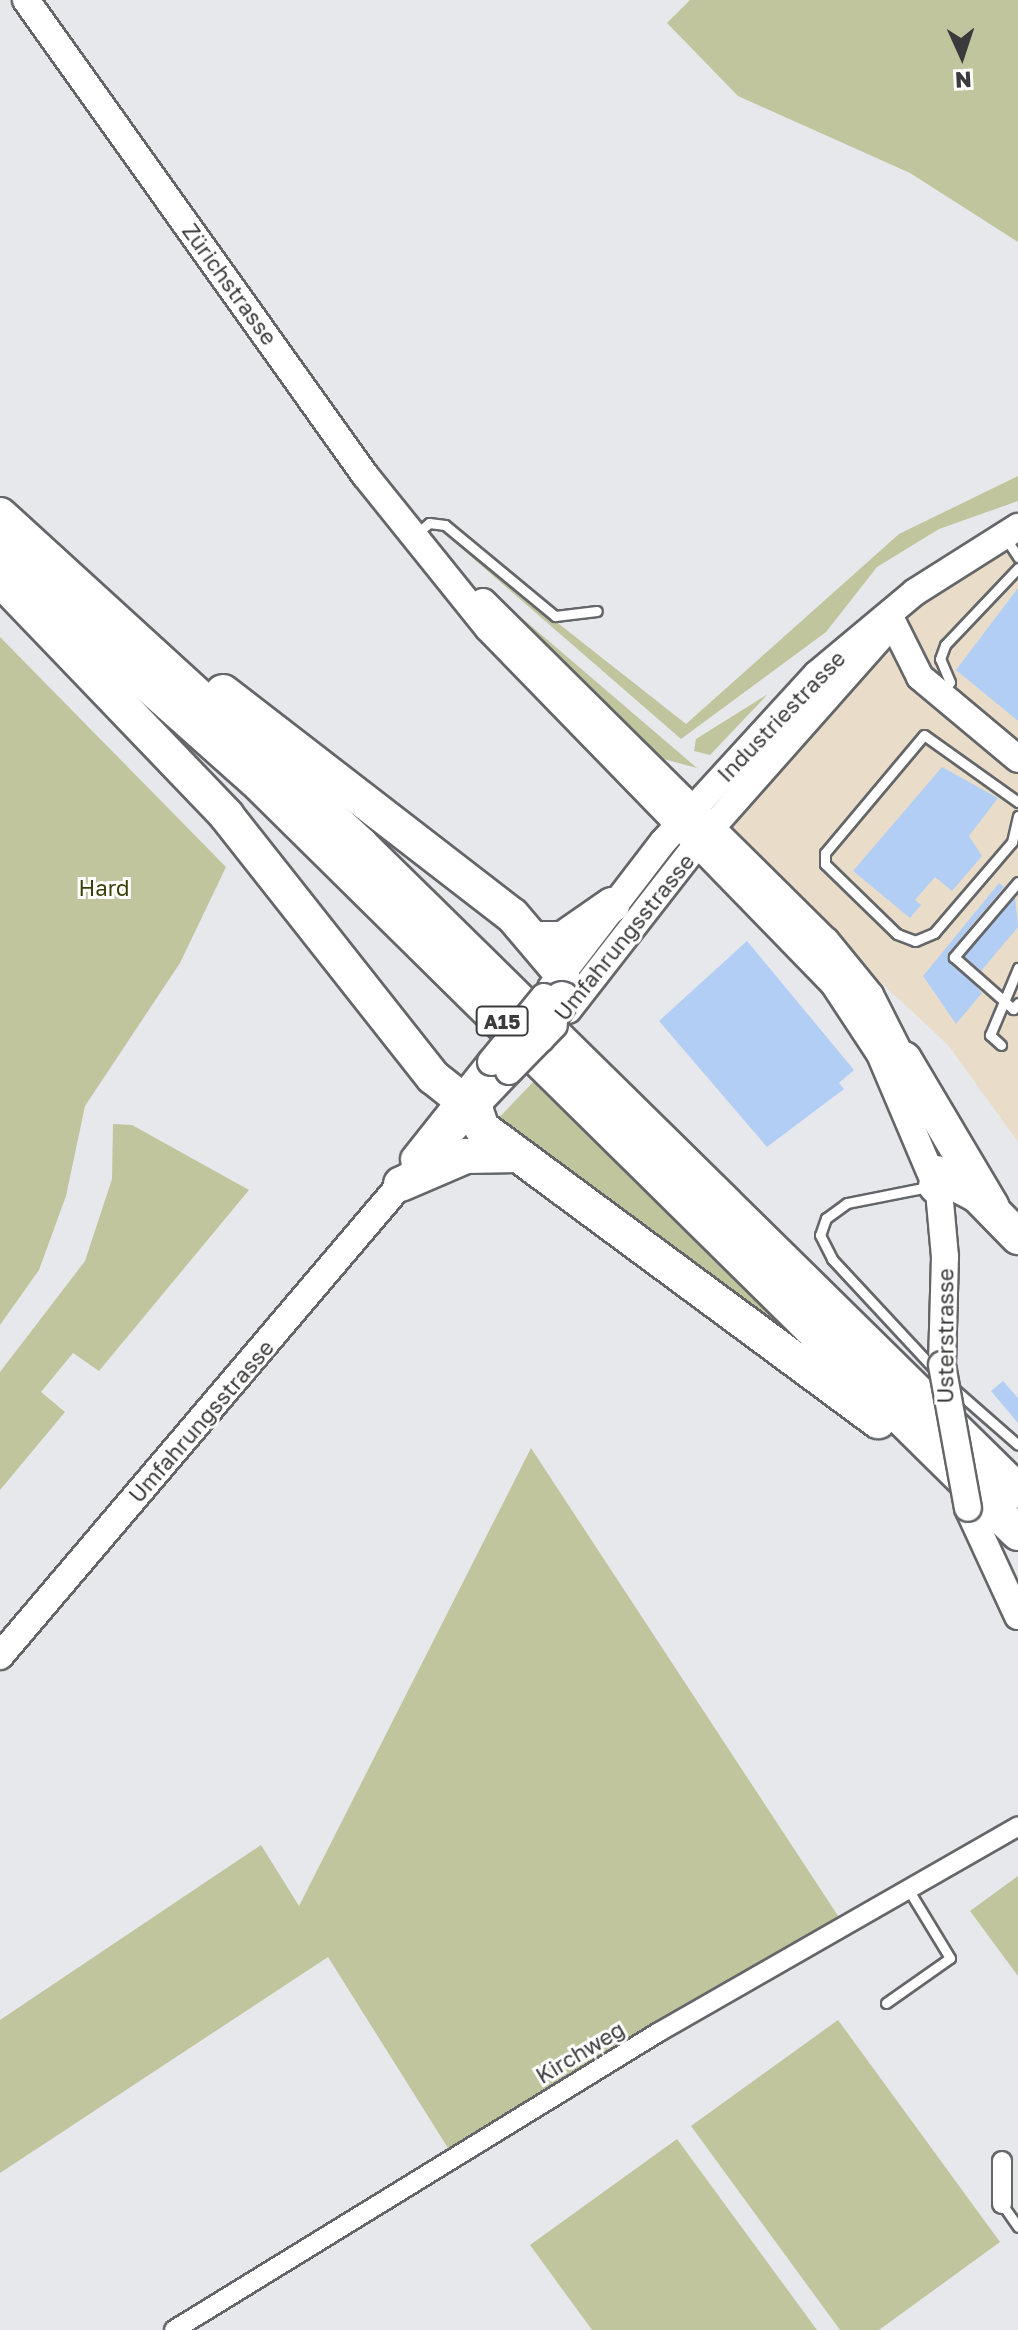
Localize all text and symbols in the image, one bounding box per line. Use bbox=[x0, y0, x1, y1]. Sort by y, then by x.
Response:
north arrow bbox=[922, 16, 1002, 96]
text: N bbox=[954, 67, 972, 94]
street label: Zürichstrasse bbox=[177, 218, 283, 350]
street label: Industriestrasse bbox=[712, 645, 850, 787]
street label: Umfahrungsstrasse bbox=[549, 848, 699, 1026]
park label: Hard bbox=[78, 875, 130, 901]
road number: A15 bbox=[474, 1005, 530, 1037]
street label: Usterstrasse bbox=[932, 1268, 958, 1404]
street label: Umfahrungsstrasse bbox=[123, 1334, 279, 1508]
street label: Kirchweg bbox=[531, 2015, 629, 2089]

